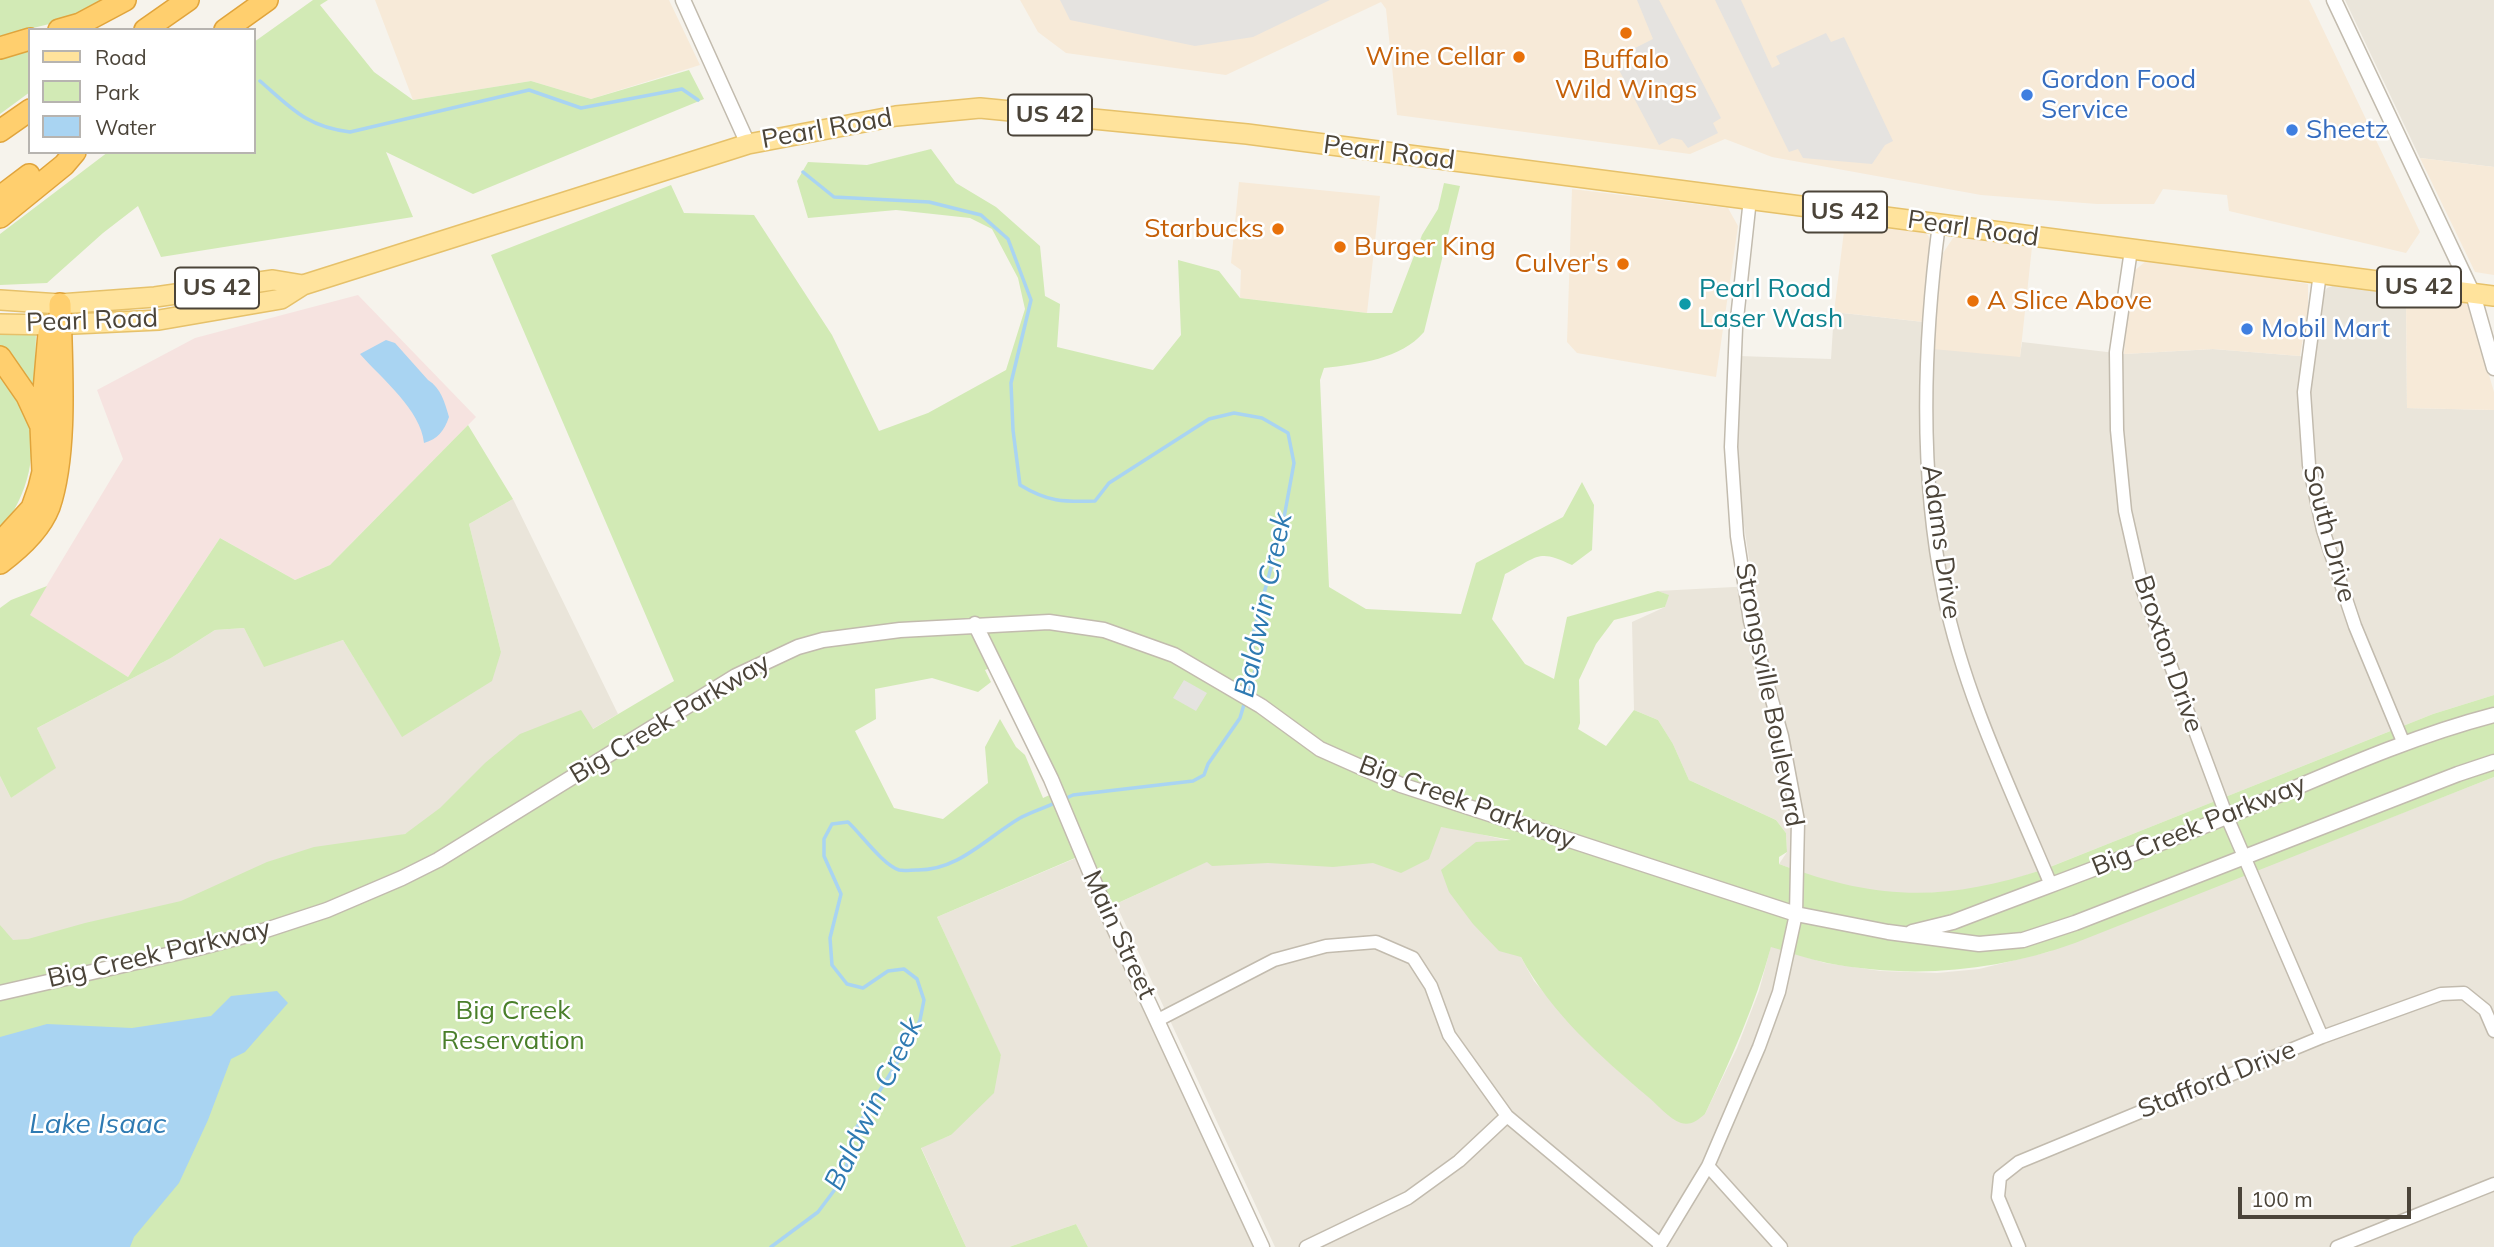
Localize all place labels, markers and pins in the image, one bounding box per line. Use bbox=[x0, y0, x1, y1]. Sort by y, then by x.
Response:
marker: Buffalo Wild Wings bbox=[1618, 25, 1634, 41]
place label: Wine Cellar bbox=[1365, 41, 1505, 73]
place label: Buffalo Wild Wings bbox=[1555, 44, 1697, 106]
marker: Wine Cellar bbox=[1511, 49, 1527, 65]
place label: Gordon Food Service bbox=[2041, 64, 2196, 126]
marker: Gordon Food Service bbox=[2019, 87, 2035, 103]
place label: Sheetz bbox=[2306, 114, 2388, 146]
marker: Sheetz bbox=[2284, 122, 2300, 138]
place label: Starbucks bbox=[1144, 213, 1264, 245]
marker: Starbucks bbox=[1270, 221, 1286, 237]
place label: Burger King bbox=[1354, 231, 1496, 263]
marker: Burger King bbox=[1332, 239, 1348, 255]
place label: Culver's bbox=[1514, 248, 1609, 280]
marker: Culver's bbox=[1615, 256, 1631, 272]
place label: Pearl Road Laser Wash bbox=[1699, 273, 1843, 334]
place label: A Slice Above bbox=[1987, 285, 2152, 317]
marker: A Slice Above bbox=[1965, 293, 1981, 309]
marker: Pearl Road Laser Wash bbox=[1677, 296, 1693, 312]
place label: Mobil Mart bbox=[2261, 313, 2390, 345]
marker: Mobil Mart bbox=[2239, 321, 2255, 337]

